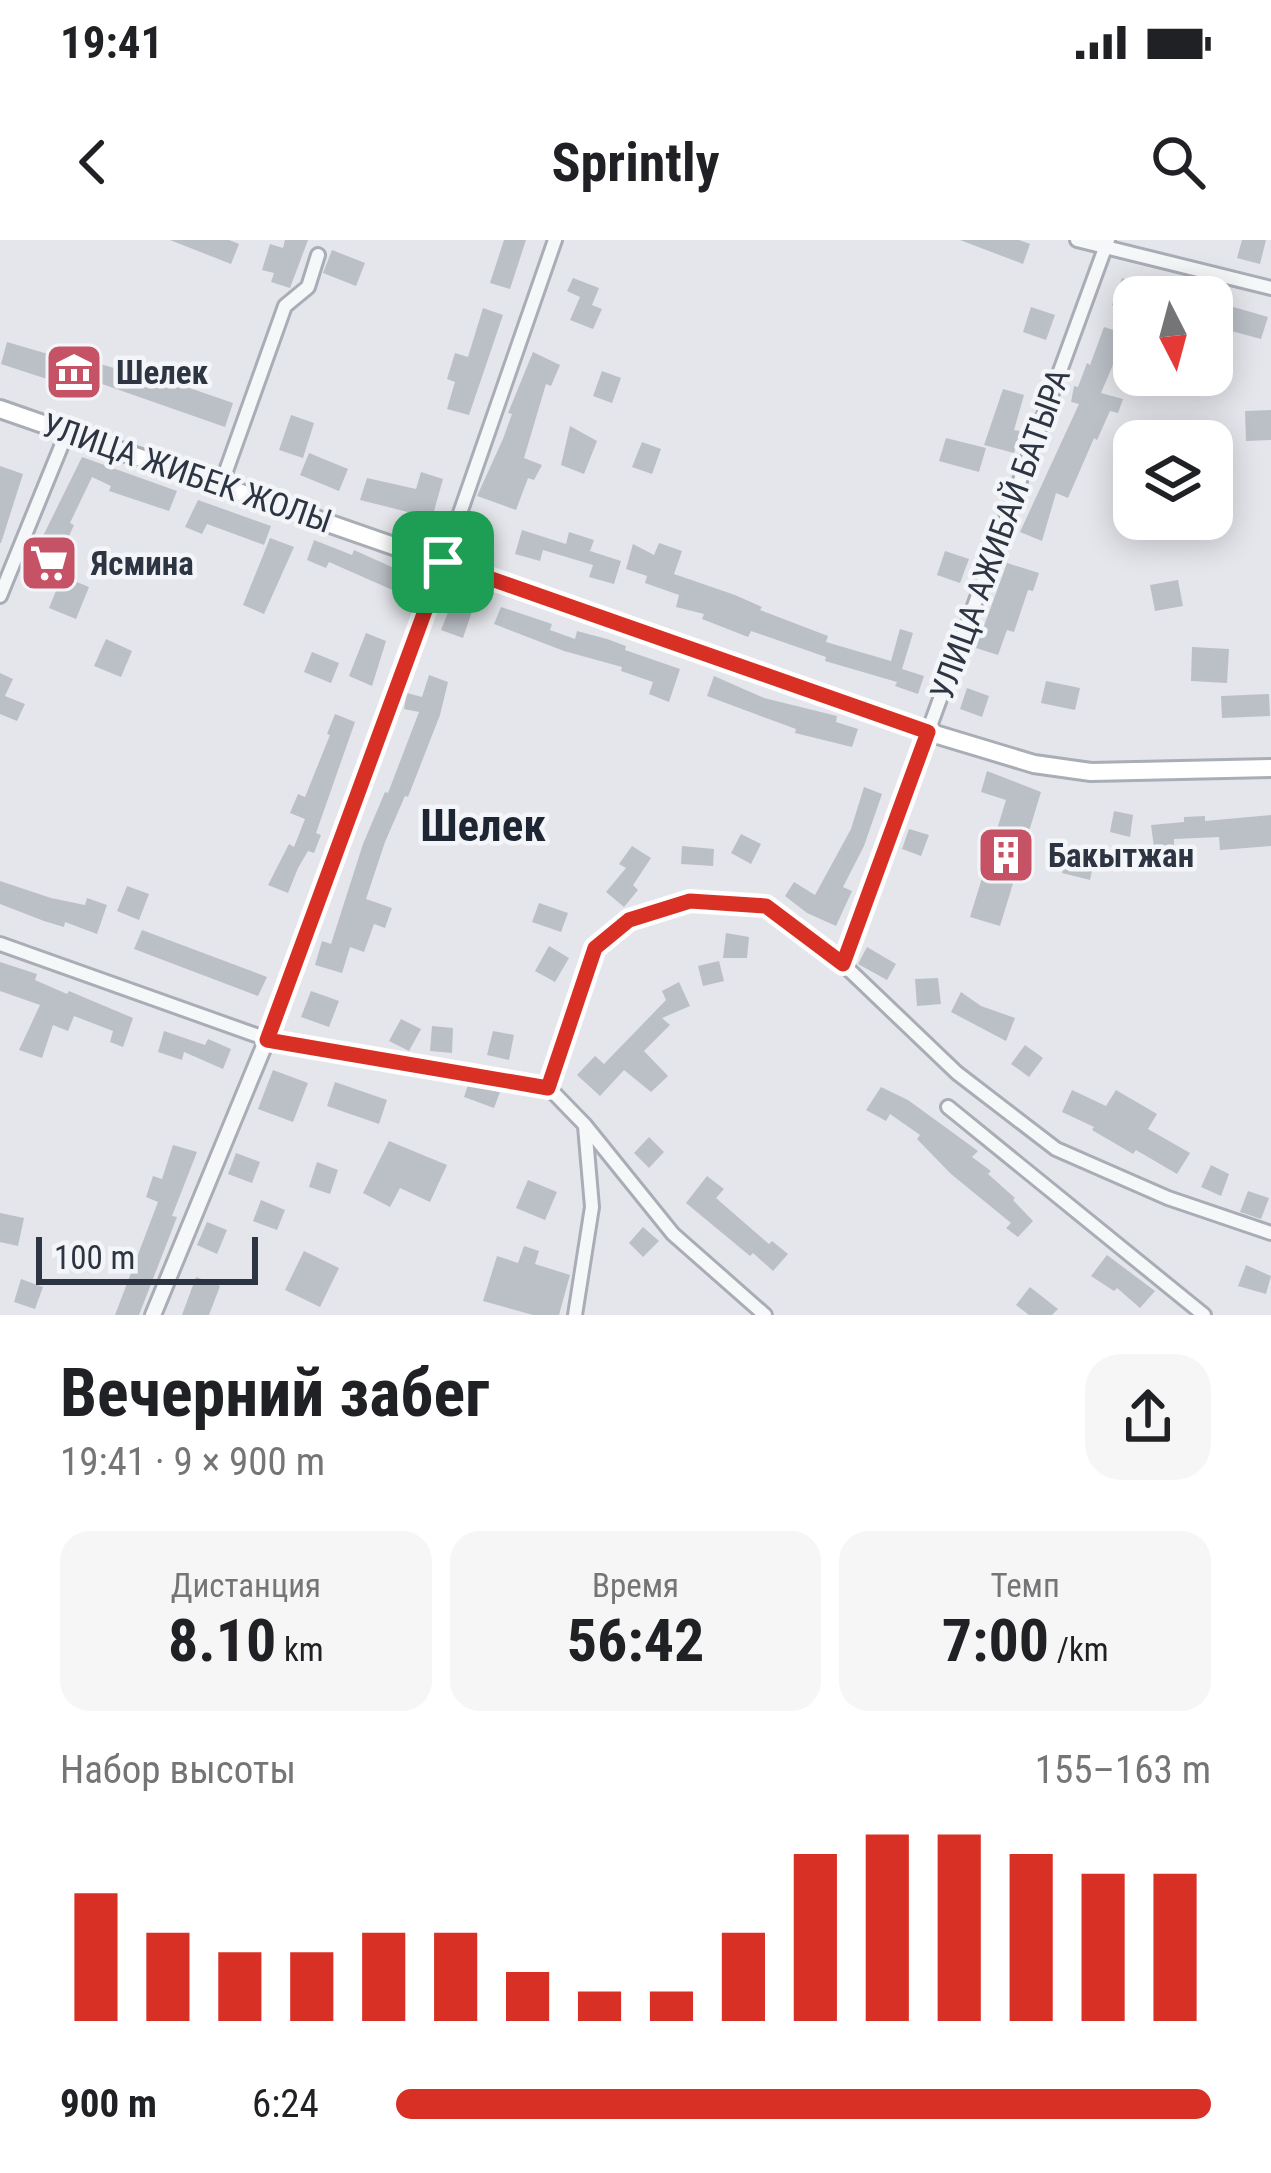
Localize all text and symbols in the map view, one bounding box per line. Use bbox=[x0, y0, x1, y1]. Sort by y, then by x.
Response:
text: 19:41 bbox=[60, 16, 163, 69]
icon: back bbox=[60, 129, 126, 195]
icon: search bbox=[1145, 129, 1211, 195]
text: Sprintly bbox=[551, 131, 720, 194]
north arrow bbox=[1113, 276, 1233, 396]
map controls bbox=[1113, 276, 1233, 540]
museum icon: Шелек bbox=[43, 341, 105, 403]
place label: Шелек bbox=[116, 353, 209, 392]
street label: УЛИЦА АЖИБАЙ БАТЫРА bbox=[922, 363, 1078, 705]
street label: УЛИЦА ЖИБЕК ЖОЛЫ bbox=[37, 405, 337, 541]
button: layers bbox=[1113, 420, 1233, 540]
pin bbox=[392, 511, 494, 613]
icon: arrive bbox=[410, 529, 476, 595]
supermarket icon: Ясмина bbox=[18, 532, 80, 594]
place label: Ясмина bbox=[90, 544, 194, 583]
district label: Шелек bbox=[420, 799, 546, 852]
building icon: Бакытжан bbox=[975, 824, 1037, 886]
place label: Бакытжан bbox=[1048, 836, 1194, 875]
scale bar bbox=[36, 1231, 258, 1284]
text: 100 m bbox=[54, 1238, 135, 1277]
button: share bbox=[1085, 1354, 1211, 1480]
text: Вечерний забег bbox=[60, 1355, 490, 1432]
text: 19:41 · 9 × 900 m bbox=[60, 1439, 325, 1485]
text: Дистанция bbox=[171, 1566, 321, 1605]
text: Время bbox=[592, 1566, 679, 1605]
text: Темп bbox=[991, 1566, 1060, 1605]
text: 8.10 bbox=[168, 1605, 276, 1676]
text: 56:42 bbox=[567, 1605, 704, 1676]
text: 7:00 bbox=[942, 1605, 1049, 1676]
text: km bbox=[276, 1630, 324, 1669]
text: /km bbox=[1049, 1630, 1109, 1669]
text: Набор высоты bbox=[60, 1747, 296, 1793]
text: 155–163 m bbox=[1035, 1747, 1211, 1793]
text: 900 m bbox=[60, 2081, 157, 2127]
text: 6:24 bbox=[252, 2081, 319, 2127]

